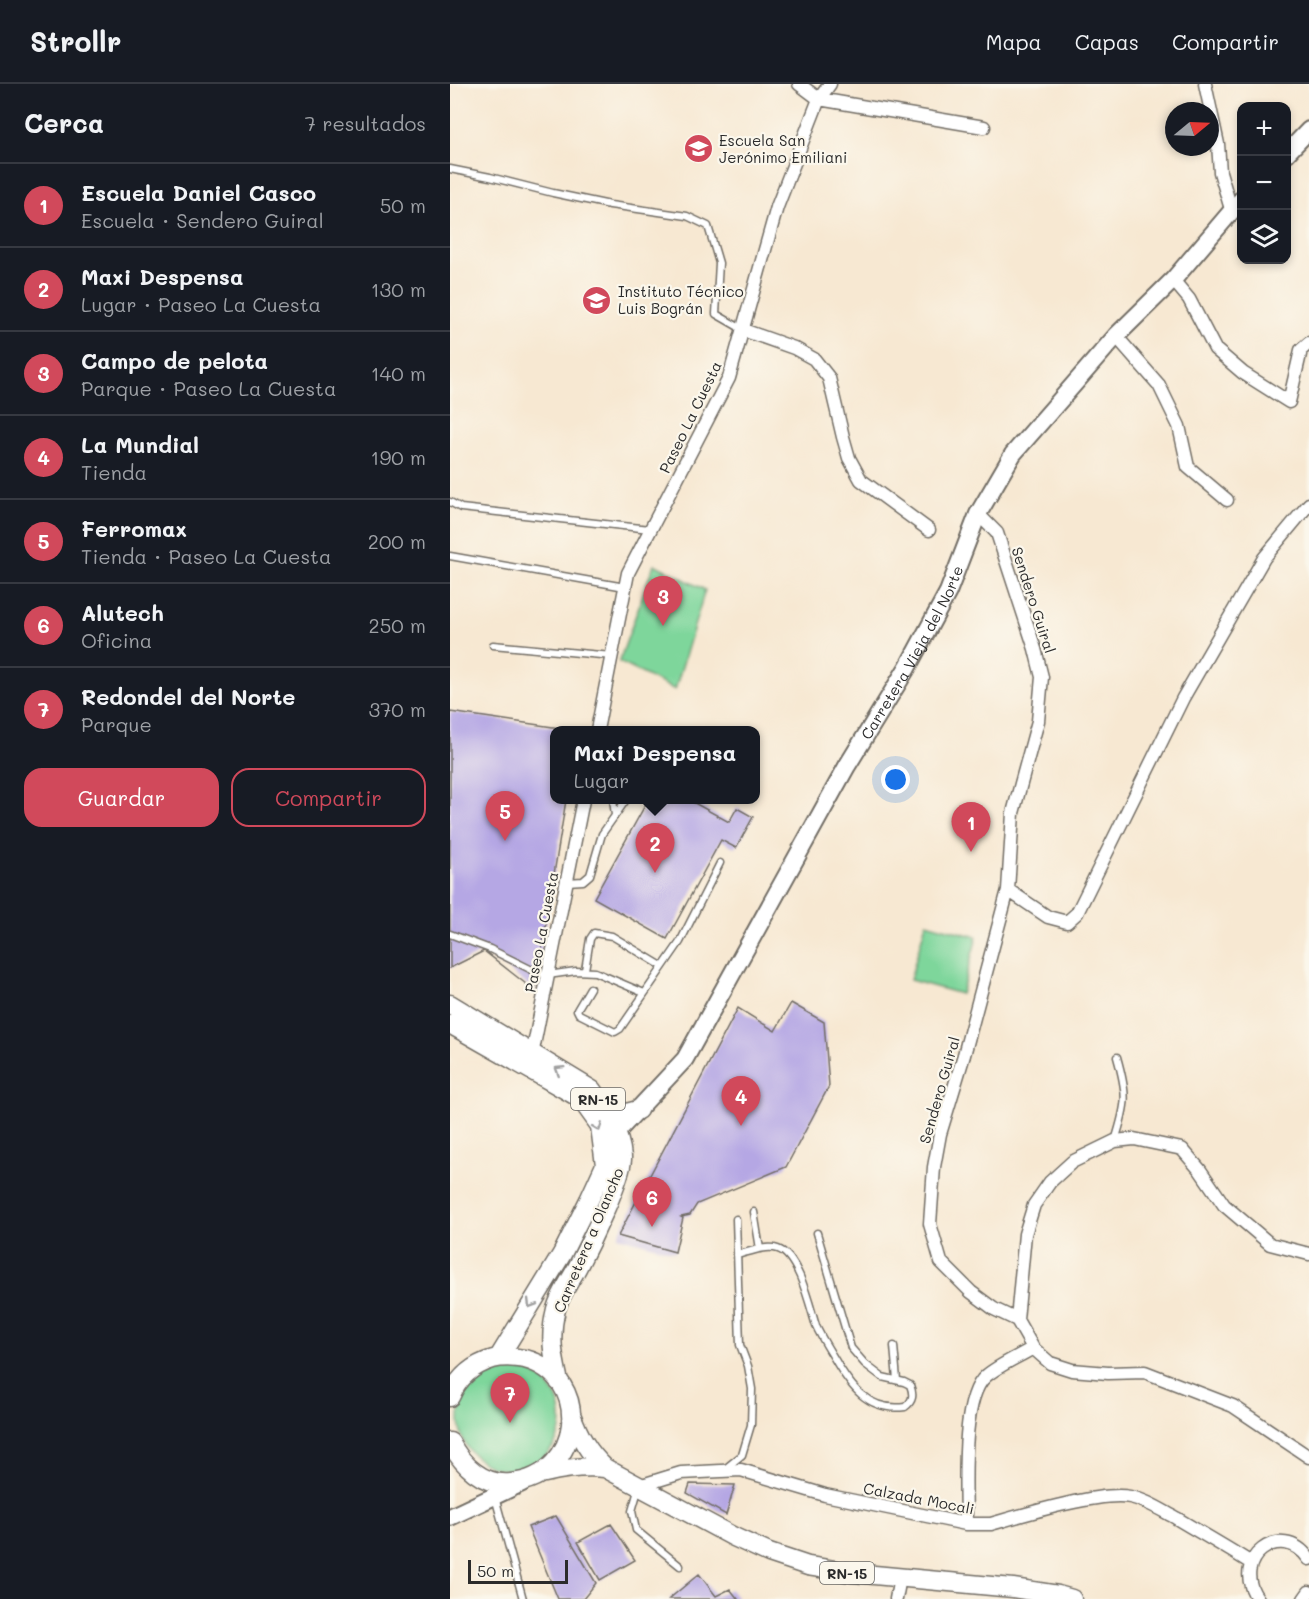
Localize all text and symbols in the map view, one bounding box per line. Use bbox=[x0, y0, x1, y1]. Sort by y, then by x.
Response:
text: Strollr bbox=[30, 23, 121, 59]
text: Mapa bbox=[986, 28, 1042, 55]
text: Capas bbox=[1075, 28, 1139, 55]
text: Compartir bbox=[1172, 28, 1279, 55]
north arrow bbox=[1165, 102, 1219, 156]
map controls bbox=[1237, 102, 1291, 264]
button: + bbox=[1237, 102, 1291, 156]
text: Cerca bbox=[24, 106, 104, 140]
text: 7 resultados bbox=[305, 110, 426, 136]
place label: Escuela San Jerónimo Emiliani bbox=[719, 130, 847, 167]
school or university icon: Escuela San Jerónimo Emiliani bbox=[682, 133, 714, 165]
button: − bbox=[1237, 156, 1291, 210]
text: Escuela Daniel Casco bbox=[81, 178, 316, 207]
text: 1 bbox=[39, 192, 48, 218]
text: 50 m bbox=[380, 192, 426, 218]
text: Escuela · Sendero Guiral bbox=[81, 207, 324, 233]
button: layers bbox=[1237, 210, 1291, 264]
text: Maxi Despensa bbox=[81, 262, 243, 291]
text: 2 bbox=[38, 276, 49, 302]
text: 130 m bbox=[371, 276, 426, 302]
place label: Instituto Técnico Luis Bográn bbox=[618, 281, 744, 318]
school or university icon: Instituto Técnico Luis Bográn bbox=[581, 284, 613, 316]
text: Lugar · Paseo La Cuesta bbox=[81, 291, 321, 317]
text: Campo de pelota bbox=[81, 346, 268, 375]
street label: Paseo La Cuesta bbox=[654, 358, 726, 476]
text: 3 bbox=[38, 360, 50, 386]
text: 140 m bbox=[371, 360, 426, 386]
text: Parque · Paseo La Cuesta bbox=[81, 375, 336, 401]
text: La Mundial bbox=[81, 430, 199, 459]
text: 4 bbox=[37, 444, 50, 470]
text: 190 m bbox=[371, 444, 426, 470]
text: Tienda bbox=[81, 459, 147, 485]
text: Ferromax bbox=[81, 514, 187, 543]
text: 5 bbox=[38, 528, 49, 554]
text: 200 m bbox=[368, 528, 426, 554]
text: Tienda · Paseo La Cuesta bbox=[81, 543, 331, 569]
street label: Sendero Guiral bbox=[1007, 544, 1061, 656]
street label: Carretera Vieja del Norte bbox=[856, 563, 967, 743]
pin: 3 bbox=[644, 576, 682, 626]
text: Alutech bbox=[81, 598, 164, 627]
text: 6 bbox=[37, 612, 50, 638]
text: 250 m bbox=[369, 612, 426, 638]
text: Oficina bbox=[81, 627, 152, 653]
text: Redondel del Norte bbox=[81, 682, 295, 711]
text: 7 bbox=[38, 696, 49, 722]
text: 370 m bbox=[368, 696, 426, 722]
text: Parque bbox=[81, 711, 152, 737]
popup bbox=[550, 726, 760, 804]
text: Maxi Despensa bbox=[574, 738, 736, 767]
your location bbox=[881, 765, 910, 794]
text: Lugar bbox=[574, 767, 629, 793]
button: Guardar bbox=[24, 768, 219, 827]
button: Compartir bbox=[231, 768, 426, 827]
pin: 5 bbox=[486, 792, 524, 841]
pin: 1 bbox=[952, 802, 990, 852]
pin: 2 bbox=[636, 824, 674, 873]
street label: Paseo La Cuesta bbox=[520, 870, 562, 994]
street label: Sendero Guiral bbox=[914, 1034, 964, 1146]
one-way arrow bbox=[555, 1065, 565, 1077]
pin: 4 bbox=[722, 1076, 760, 1126]
road number: RN-15 bbox=[571, 1088, 625, 1110]
one-way arrow bbox=[590, 1122, 603, 1132]
street label: Carretera a Olancho bbox=[548, 1164, 628, 1316]
pin: 6 bbox=[632, 1178, 672, 1227]
one-way arrow bbox=[527, 1298, 539, 1308]
pin: 7 bbox=[490, 1374, 530, 1423]
street label: Calzada Mocali bbox=[862, 1477, 976, 1519]
scale bar bbox=[468, 1557, 568, 1584]
text: 50 m bbox=[477, 1560, 514, 1581]
road number: RN-15 bbox=[820, 1562, 874, 1584]

